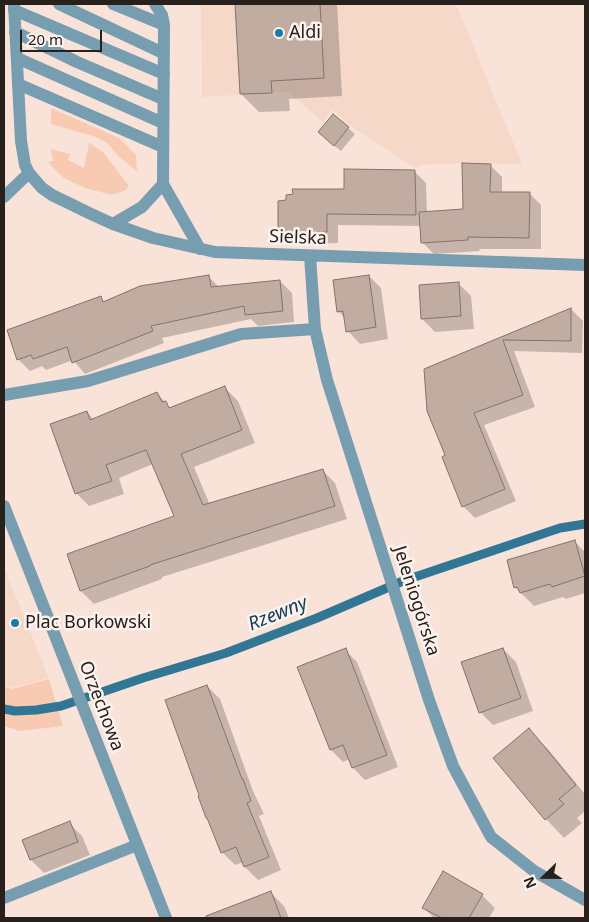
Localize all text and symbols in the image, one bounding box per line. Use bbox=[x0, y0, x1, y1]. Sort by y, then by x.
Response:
scale bar bbox=[22, 20, 105, 52]
place label: Aldi bbox=[289, 22, 321, 44]
marker: Aldi bbox=[273, 27, 285, 39]
text: 20 m bbox=[28, 29, 63, 49]
street label: Sielska bbox=[269, 226, 327, 250]
street label: Jeleniogórska bbox=[388, 543, 444, 659]
water label: Rzewny bbox=[245, 592, 311, 636]
place label: Plac Borkowski bbox=[25, 612, 151, 634]
marker: Plac Borkowski bbox=[9, 617, 21, 629]
street label: Orzechowa bbox=[74, 658, 128, 754]
north arrow bbox=[519, 852, 569, 902]
text: N bbox=[519, 874, 541, 892]

